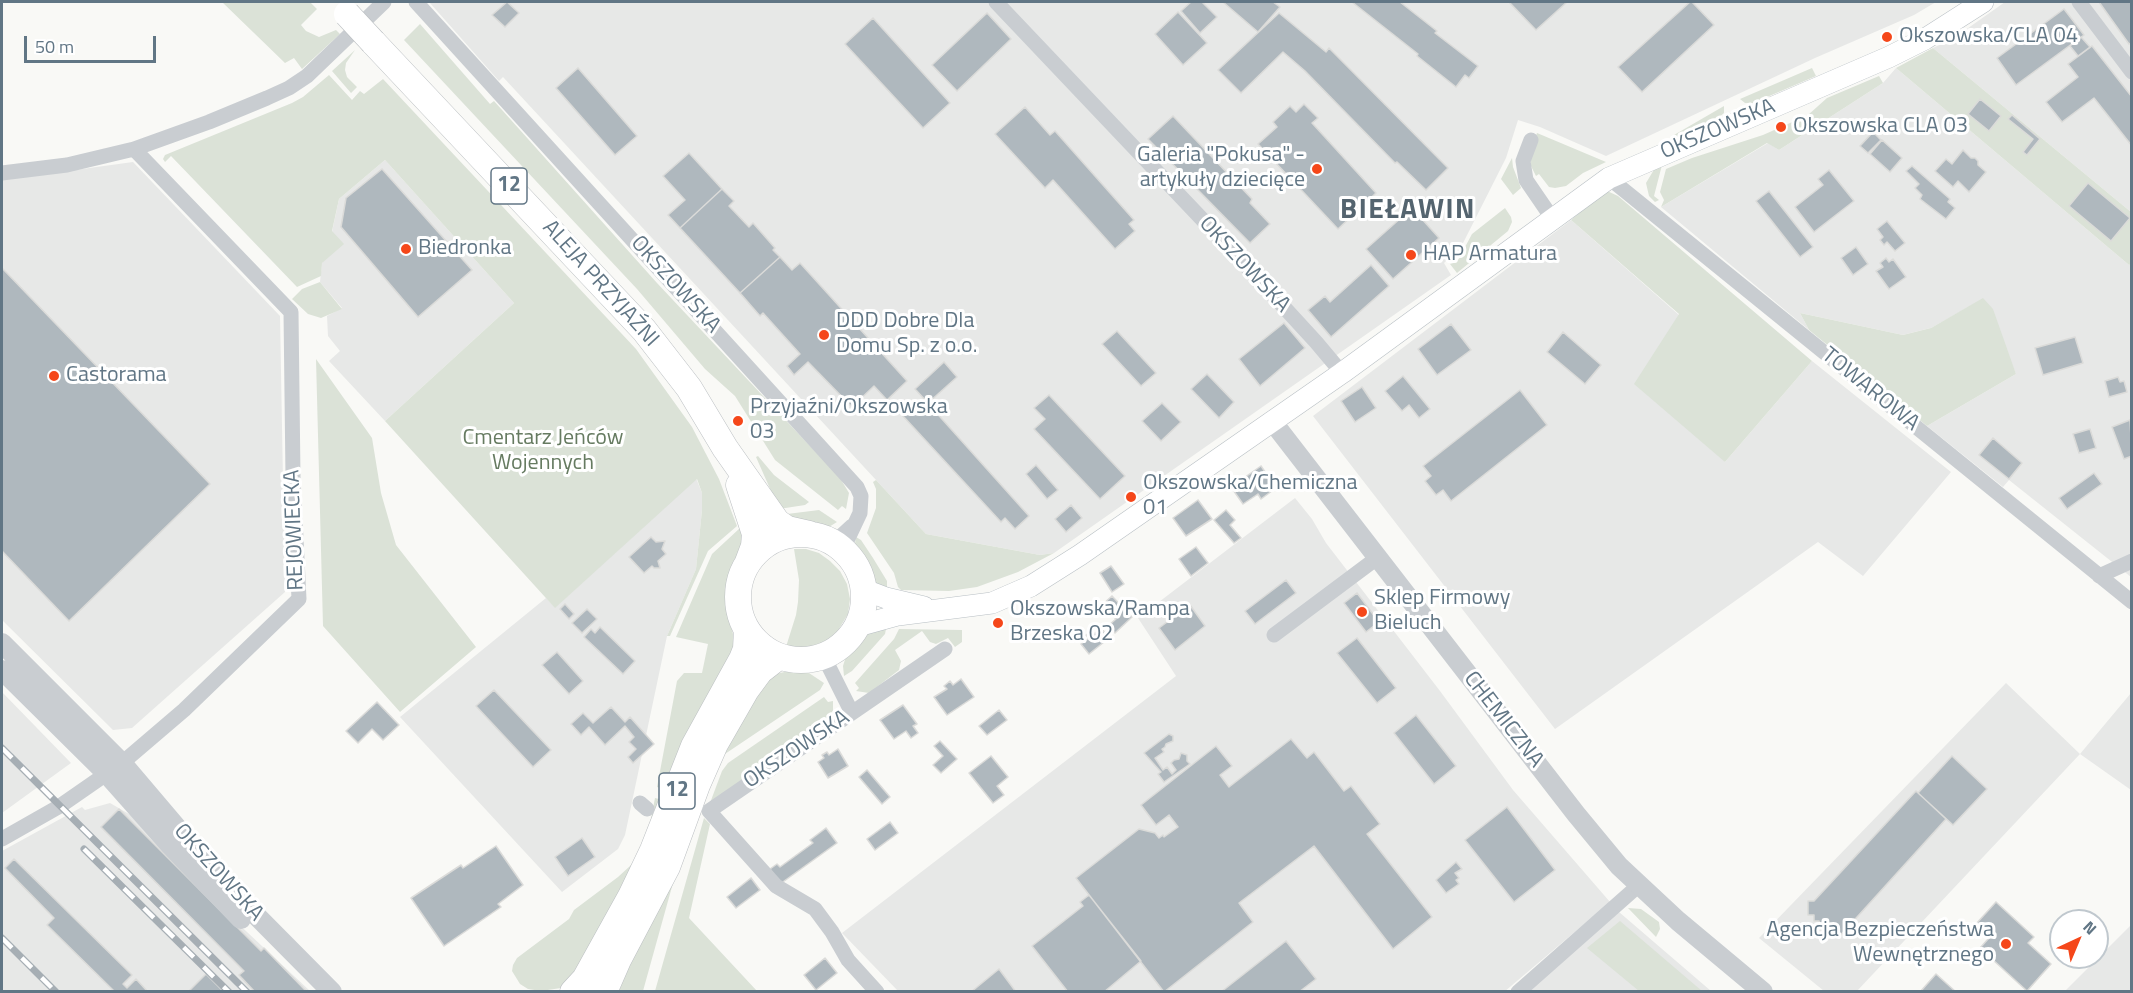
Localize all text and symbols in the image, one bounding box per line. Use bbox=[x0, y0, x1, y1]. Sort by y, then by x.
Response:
scale bar bbox=[27, 24, 159, 62]
place label: Okszowska/CLA 04 bbox=[1899, 24, 2078, 50]
marker: Okszowska/CLA 04 bbox=[1880, 30, 1894, 44]
text: 50 m bbox=[35, 33, 74, 60]
street label: OKSZOWSKA bbox=[1657, 94, 1779, 166]
place label: Okszowska CLA 03 bbox=[1793, 114, 1968, 140]
marker: Okszowska CLA 03 bbox=[1774, 120, 1788, 134]
place label: Galeria "Pokusa" - artykuły dziecięce bbox=[1137, 143, 1305, 194]
marker: Galeria "Pokusa" - artykuły dziecięce bbox=[1310, 162, 1324, 176]
road number: 12 bbox=[491, 168, 527, 204]
district label: BIEŁAWIN bbox=[1340, 194, 1476, 228]
street label: OKSZOWSKA bbox=[1193, 211, 1295, 319]
street label: ALEJA PRZYJAŹNI bbox=[536, 215, 664, 353]
street label: OKSZOWSKA bbox=[624, 231, 726, 339]
place label: Biedronka bbox=[418, 236, 511, 262]
marker: Biedronka bbox=[399, 242, 413, 256]
place label: HAP Armatura bbox=[1423, 242, 1557, 268]
marker: HAP Armatura bbox=[1404, 248, 1418, 262]
place label: DDD Dobre Dla Domu Sp. z o.o. bbox=[836, 309, 977, 360]
marker: DDD Dobre Dla Domu Sp. z o.o. bbox=[817, 328, 831, 342]
street label: TOWAROWA bbox=[1816, 343, 1924, 437]
place label: Castorama bbox=[66, 363, 167, 389]
marker: Castorama bbox=[47, 369, 61, 383]
place label: Przyjaźni/Okszowska 03 bbox=[750, 395, 948, 446]
marker: Przyjaźni/Okszowska 03 bbox=[731, 414, 745, 428]
park label: Cmentarz Jeńców Wojennych bbox=[462, 426, 624, 478]
street label: REJOWIECKA bbox=[280, 469, 310, 591]
place label: Okszowska/Chemiczna 01 bbox=[1143, 471, 1358, 522]
marker: Okszowska/Chemiczna 01 bbox=[1124, 490, 1138, 504]
place label: Sklep Firmowy Bieluch bbox=[1374, 586, 1510, 638]
place label: Okszowska/Rampa Brzeska 02 bbox=[1010, 597, 1190, 648]
marker: Sklep Firmowy Bieluch bbox=[1355, 605, 1369, 619]
marker: Okszowska/Rampa Brzeska 02 bbox=[991, 616, 1005, 630]
street label: CHEMICZNA bbox=[1457, 667, 1549, 773]
street label: OKSZOWSKA bbox=[739, 705, 855, 795]
road number: 12 bbox=[659, 773, 695, 809]
street label: OKSZOWSKA bbox=[167, 819, 269, 927]
north arrow bbox=[2049, 909, 2109, 969]
text: N bbox=[2078, 915, 2102, 940]
place label: Agencja Bezpieczeństwa Wewnętrznego bbox=[1766, 918, 1994, 969]
marker: Agencja Bezpieczeństwa Wewnętrznego bbox=[1999, 937, 2013, 951]

